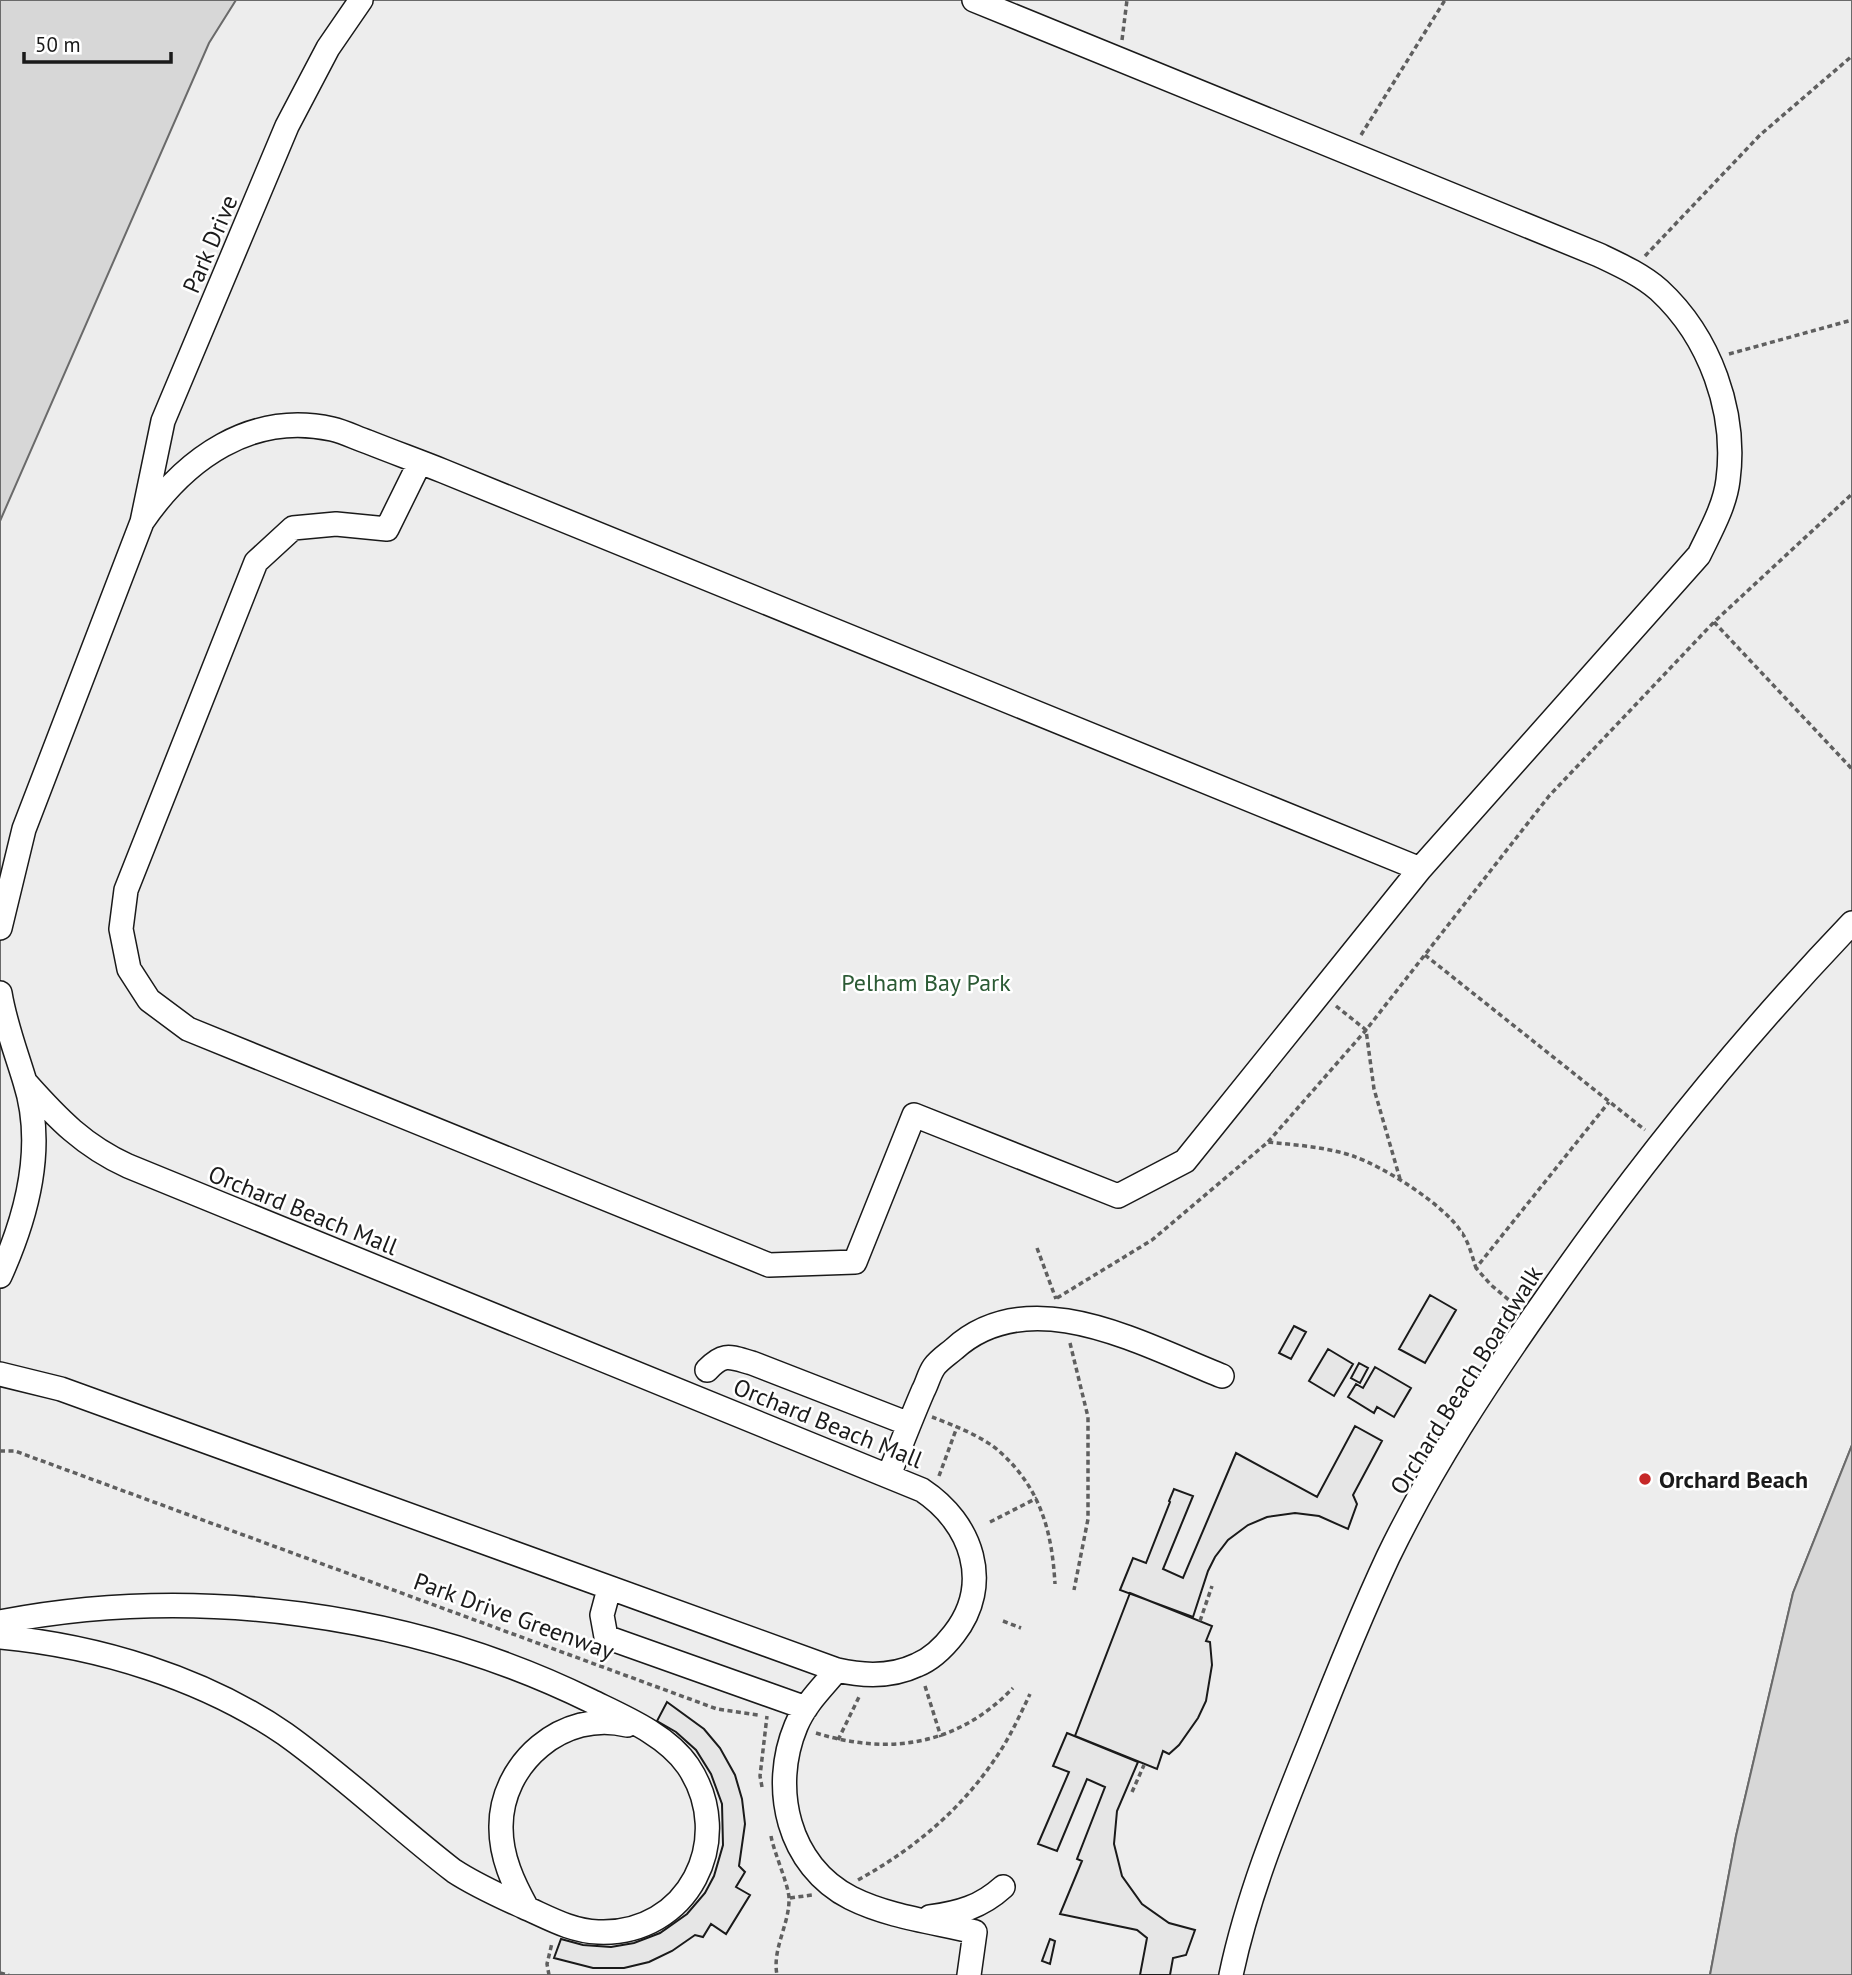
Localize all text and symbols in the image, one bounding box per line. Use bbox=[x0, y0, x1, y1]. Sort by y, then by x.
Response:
scale bar bbox=[24, 21, 172, 65]
text: 50 m bbox=[35, 31, 81, 58]
street label: Park Drive bbox=[175, 190, 245, 298]
park label: Pelham Bay Park bbox=[841, 967, 1011, 998]
street label: Orchard Beach Mall bbox=[204, 1158, 402, 1262]
street label: Orchard Beach Boardwalk bbox=[1383, 1259, 1549, 1500]
street label: Orchard Beach Mall bbox=[729, 1371, 927, 1475]
place label: Orchard Beach bbox=[1659, 1464, 1808, 1495]
marker: Orchard Beach bbox=[1637, 1471, 1653, 1487]
street label: Park Drive Greenway bbox=[410, 1565, 618, 1667]

